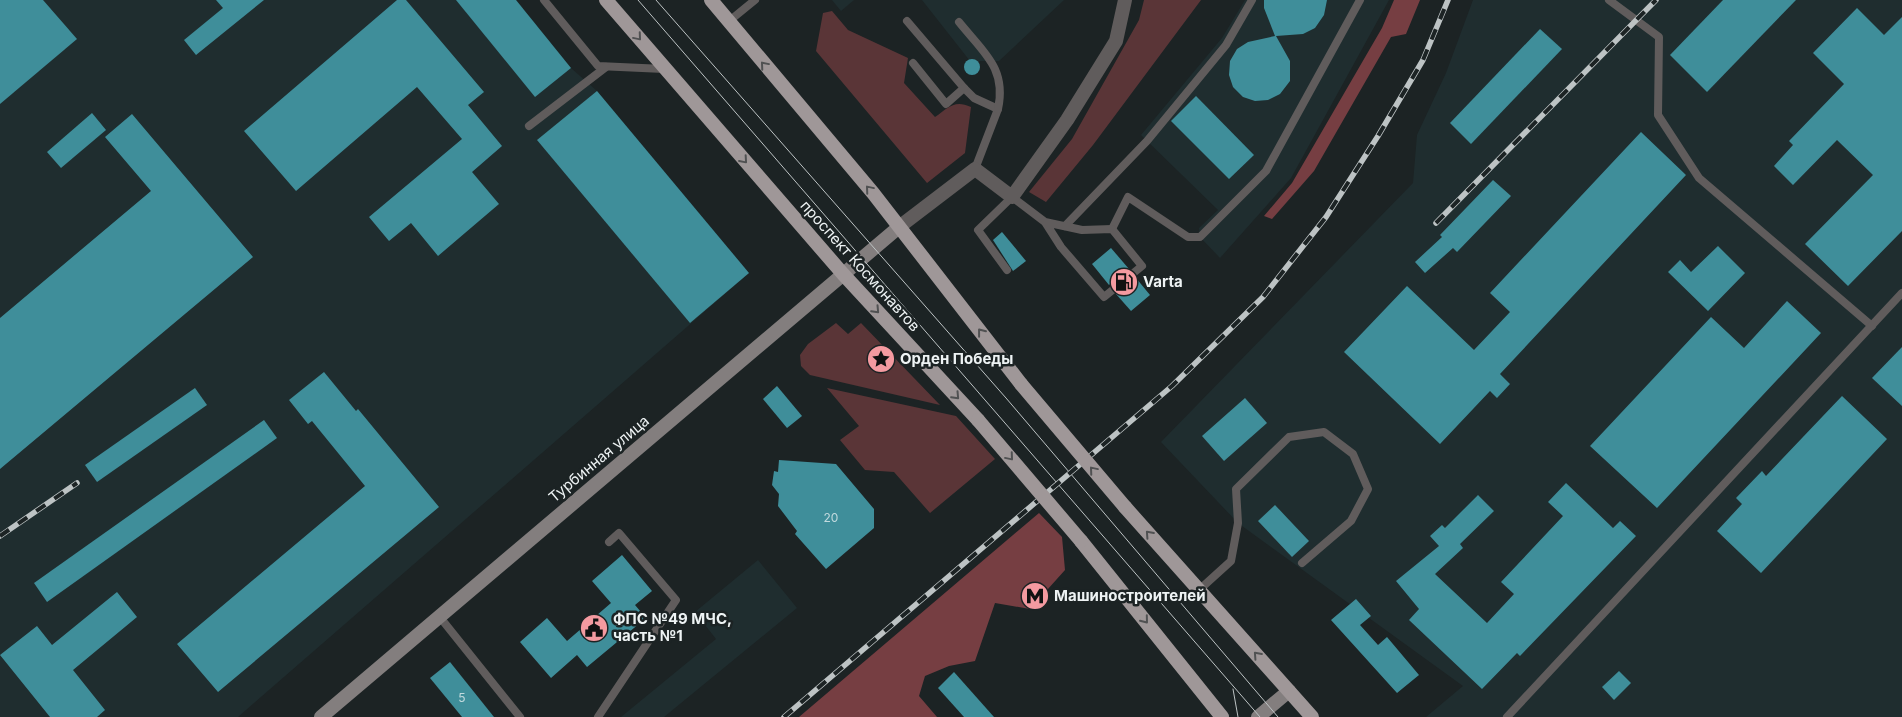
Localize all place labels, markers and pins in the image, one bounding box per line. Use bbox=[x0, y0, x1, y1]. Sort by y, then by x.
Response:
fuel station icon: Varta bbox=[1109, 267, 1139, 297]
place label: Varta bbox=[1143, 272, 1183, 291]
place icon: Орден Победы bbox=[866, 344, 896, 374]
place label: Орден Победы bbox=[900, 349, 1013, 368]
metro station icon: Машиностроителей bbox=[1020, 581, 1050, 611]
place label: Машиностроителей bbox=[1054, 586, 1206, 605]
place label: ФПС №49 МЧС, часть №1 bbox=[613, 609, 732, 645]
public building icon: ФПС №49 МЧС, часть №1 bbox=[579, 613, 609, 643]

